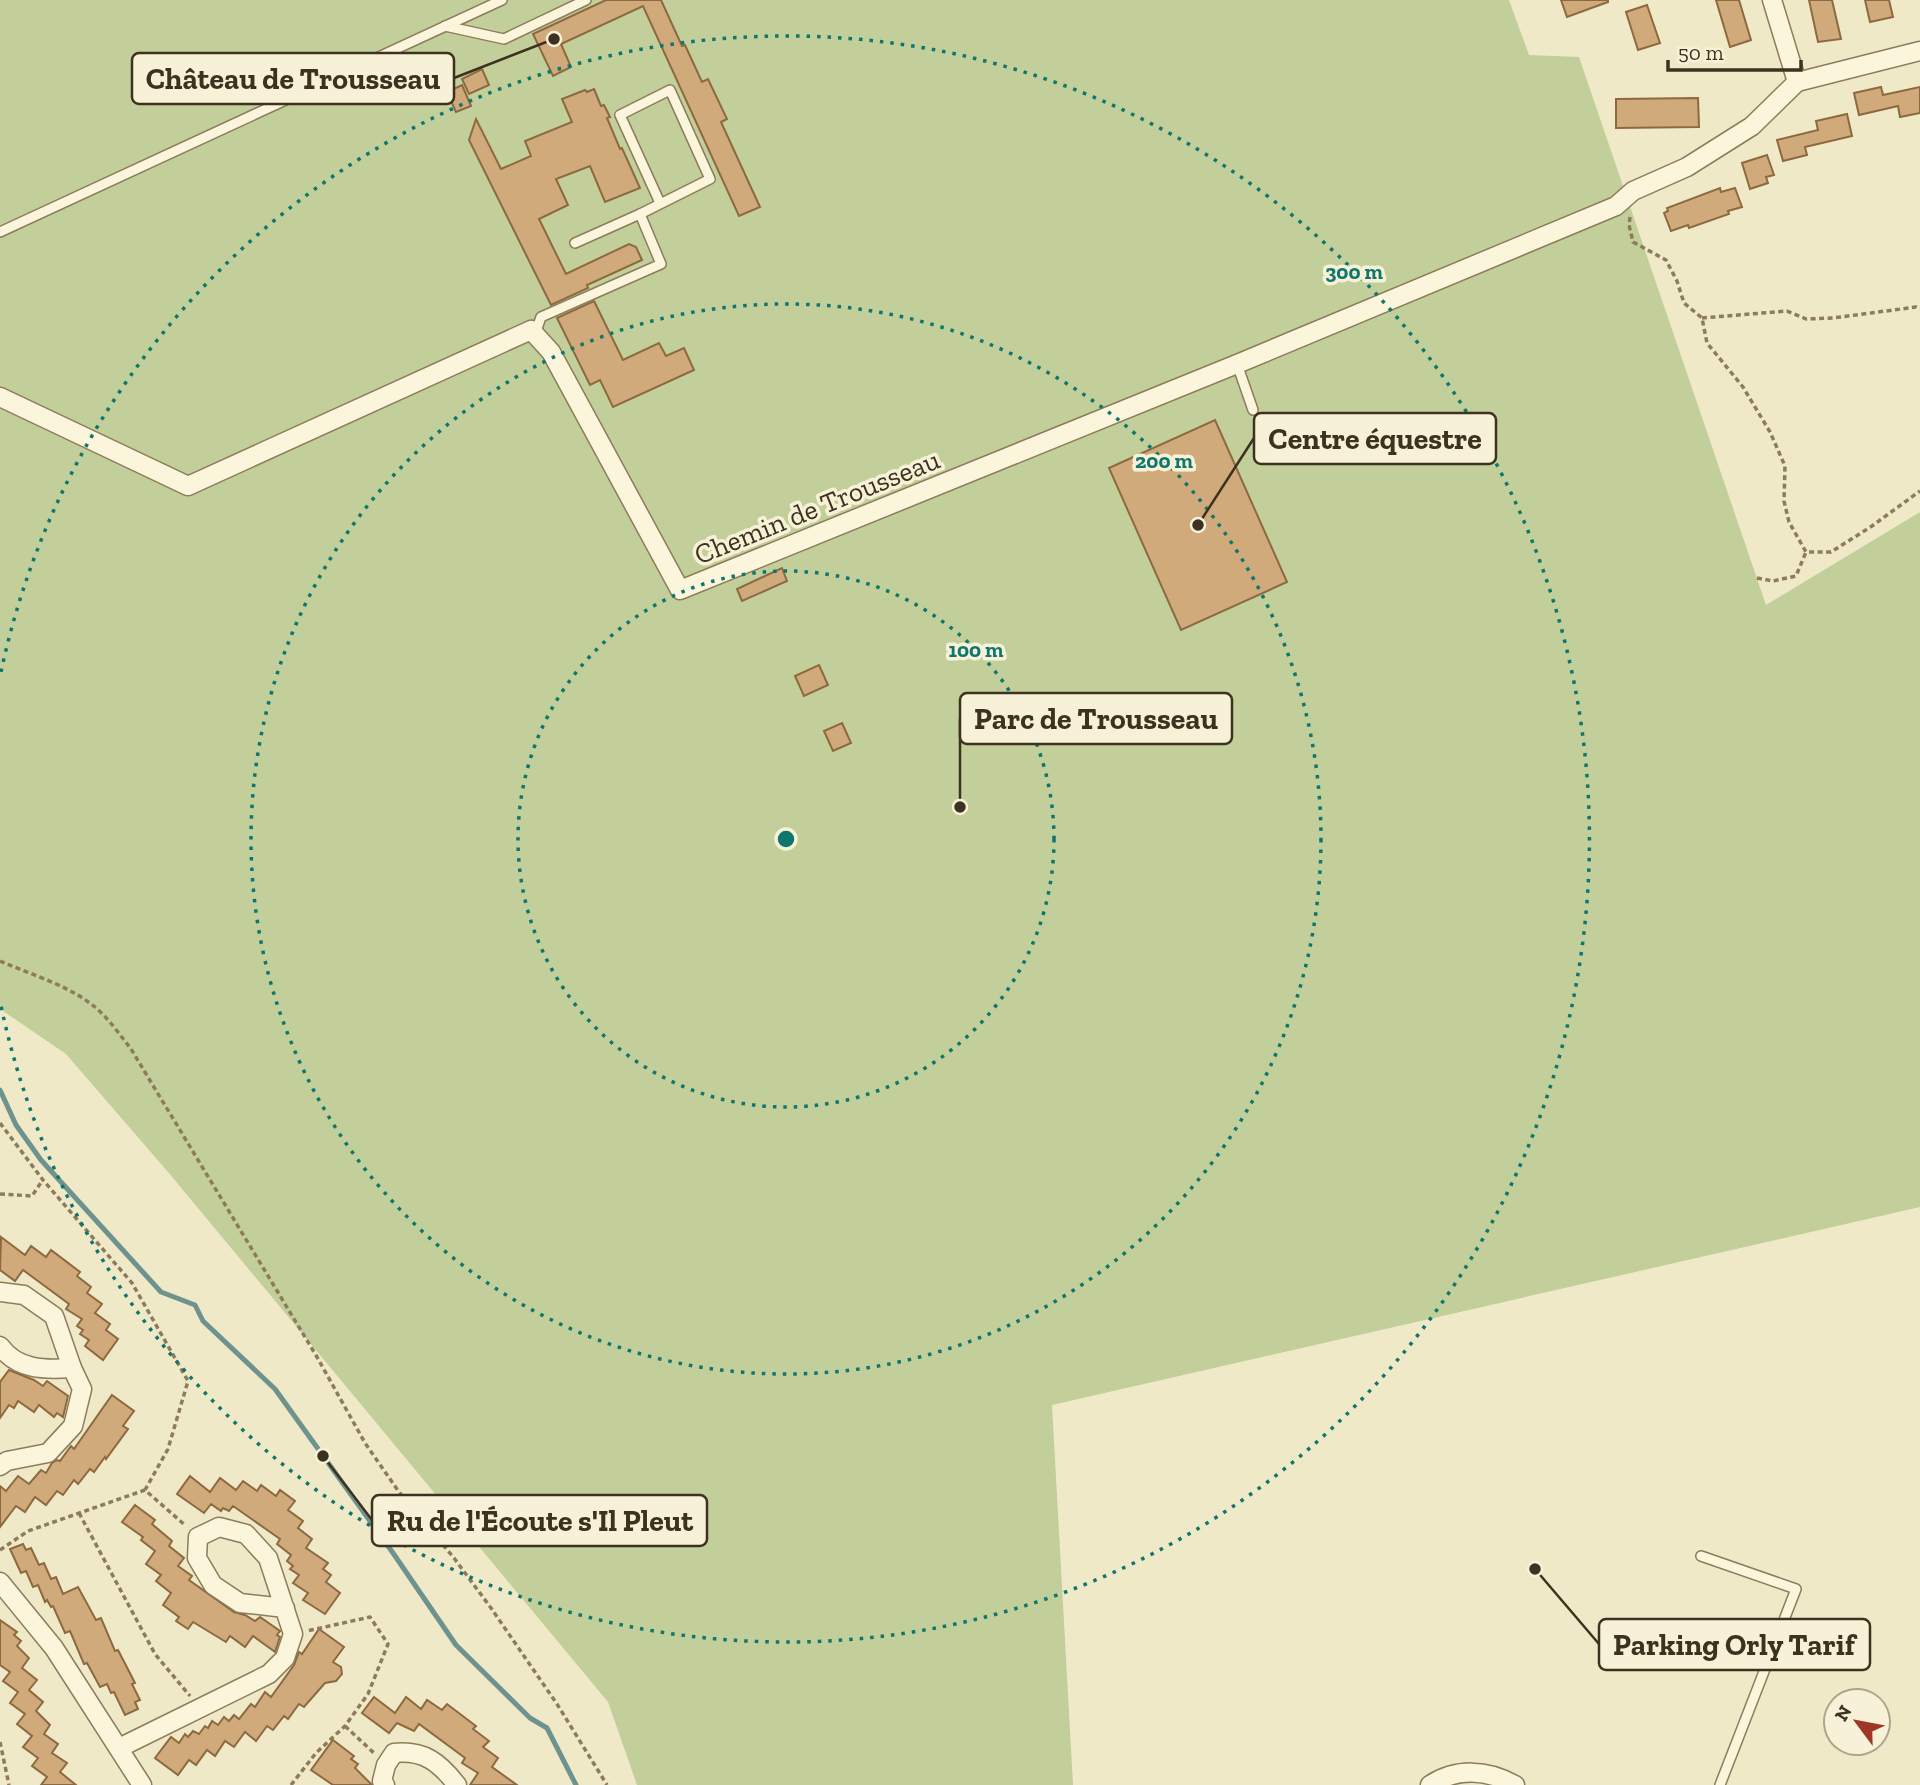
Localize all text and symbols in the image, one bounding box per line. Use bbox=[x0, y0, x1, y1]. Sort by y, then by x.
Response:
scale bar bbox=[1668, 28, 1801, 72]
text: 50 m bbox=[1678, 40, 1724, 65]
callout: Château de Trousseau bbox=[132, 53, 454, 104]
text: Château de Trousseau bbox=[146, 61, 441, 97]
text: 300 m bbox=[1325, 259, 1383, 284]
callout: Centre équestre bbox=[1254, 413, 1496, 464]
text: Centre équestre bbox=[1268, 421, 1482, 457]
street label: Chemin de Trousseau bbox=[690, 443, 945, 571]
text: 200 m bbox=[1135, 448, 1193, 473]
text: 100 m bbox=[949, 637, 1004, 662]
callout: Parc de Trousseau bbox=[960, 693, 1232, 744]
text: Parc de Trousseau bbox=[974, 701, 1218, 737]
centre of rings bbox=[774, 827, 798, 851]
callout: Ru de l'Écoute s'Il Pleut bbox=[372, 1495, 707, 1546]
text: Ru de l'Écoute s'Il Pleut bbox=[387, 1503, 694, 1539]
callout: Parking Orly Tarif bbox=[1599, 1619, 1870, 1670]
text: Parking Orly Tarif bbox=[1613, 1627, 1858, 1663]
north arrow bbox=[1822, 1687, 1892, 1757]
text: N bbox=[1829, 1701, 1857, 1725]

